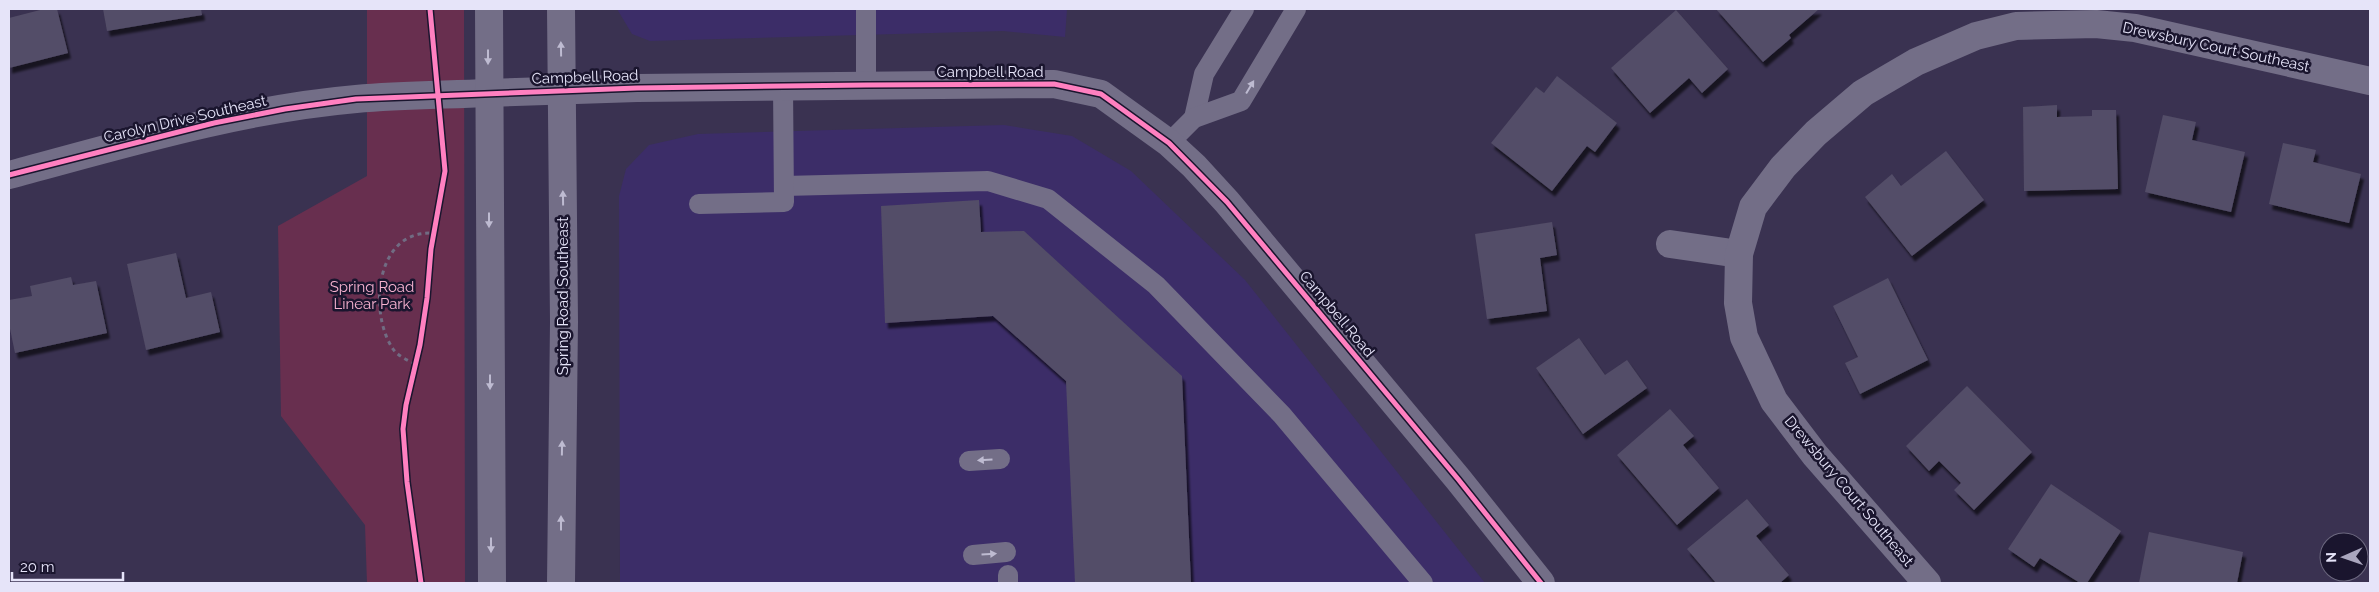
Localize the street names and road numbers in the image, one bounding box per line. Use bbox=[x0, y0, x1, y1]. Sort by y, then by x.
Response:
street label: Drewsbury Court Southeast bbox=[2121, 18, 2311, 76]
street label: Campbell Road bbox=[936, 63, 1044, 81]
street label: Campbell Road bbox=[531, 66, 639, 88]
street label: Carolyn Drive Southeast bbox=[102, 91, 268, 147]
street label: Spring Road Southeast bbox=[554, 217, 572, 375]
street label: Campbell Road bbox=[1296, 267, 1378, 361]
street label: Drewsbury Court Southeast bbox=[1781, 412, 1917, 570]

